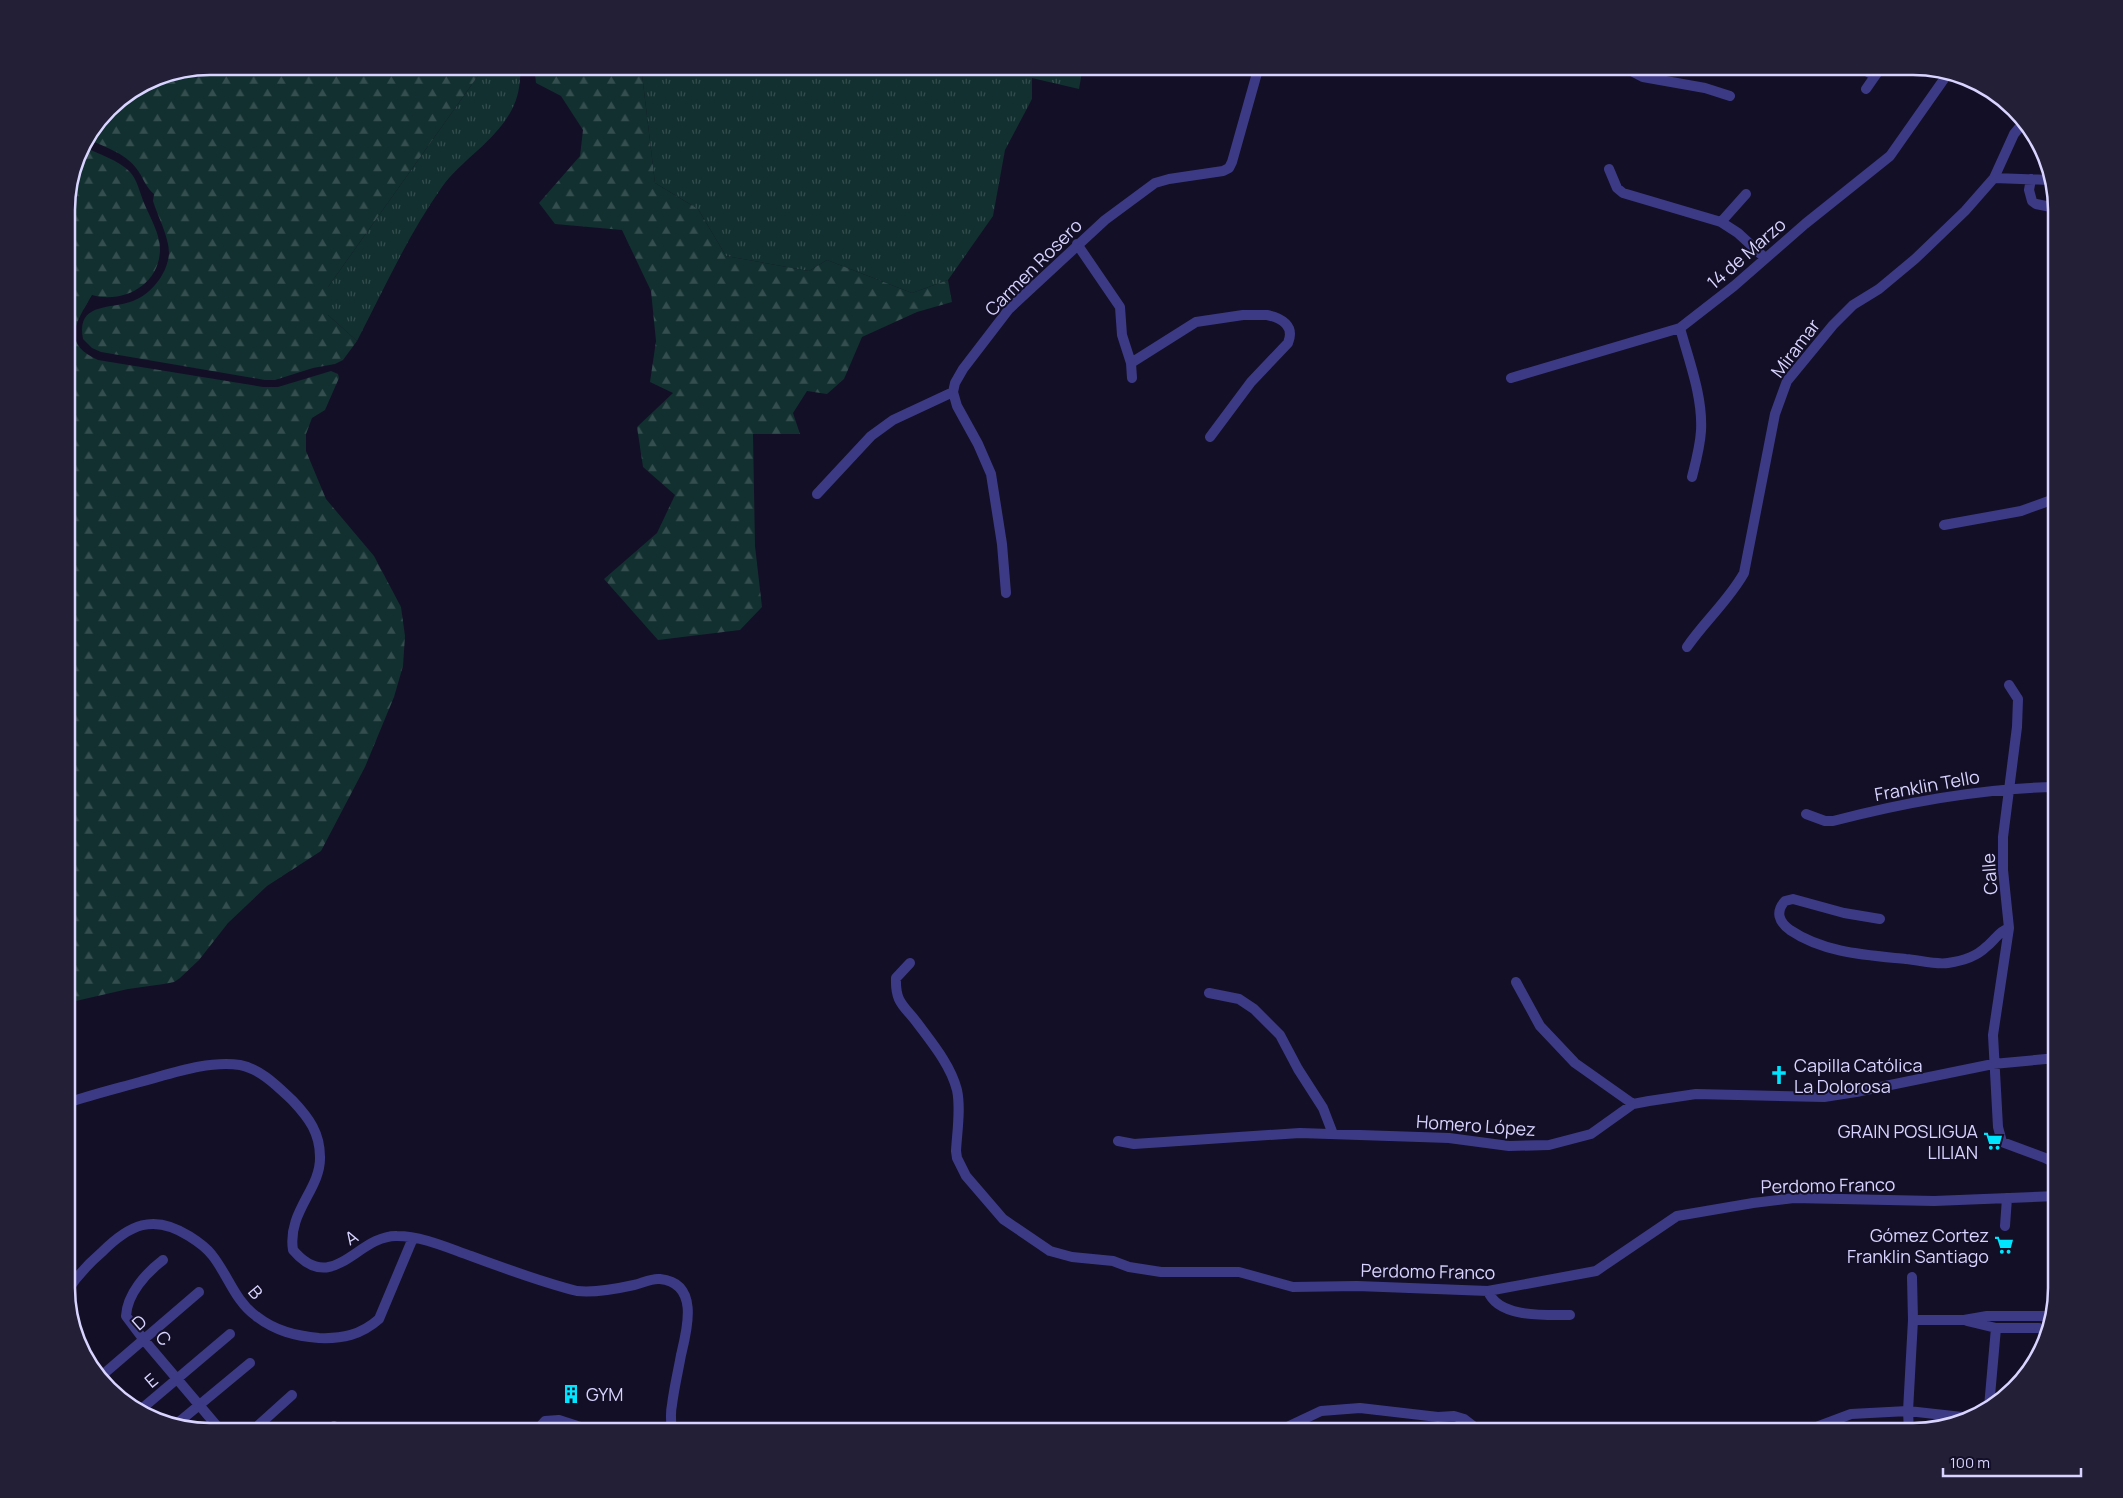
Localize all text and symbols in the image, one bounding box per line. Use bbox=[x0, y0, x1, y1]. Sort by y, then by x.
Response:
street label: 14 de Marzo bbox=[1701, 212, 1791, 294]
street label: Carmen Rosero bbox=[979, 213, 1087, 321]
street label: Miramar bbox=[1765, 314, 1825, 382]
street label: Franklin Tello bbox=[1873, 764, 1981, 806]
street label: Calle bbox=[1976, 852, 2002, 896]
place label: Capilla Católica La Dolorosa bbox=[1794, 1053, 1922, 1098]
church icon: Capilla Católica La Dolorosa bbox=[1768, 1064, 1790, 1086]
street label: Homero López bbox=[1415, 1109, 1537, 1141]
place label: GRAIN POSLIGUA LILIAN bbox=[1838, 1119, 1979, 1164]
supermarket icon: GRAIN POSLIGUA LILIAN bbox=[1982, 1130, 2004, 1152]
street label: Perdomo Franco bbox=[1761, 1172, 1895, 1198]
street label: A bbox=[340, 1223, 363, 1250]
place label: Gómez Cortez Franklin Santiago bbox=[1847, 1223, 1989, 1268]
supermarket icon: Gómez Cortez Franklin Santiago bbox=[1993, 1234, 2015, 1256]
street label: Perdomo Franco bbox=[1361, 1258, 1495, 1284]
street label: B bbox=[243, 1280, 269, 1304]
street label: D bbox=[127, 1309, 151, 1335]
street label: C bbox=[151, 1325, 177, 1351]
street label: E bbox=[139, 1368, 163, 1392]
place label: GYM bbox=[586, 1382, 623, 1406]
building icon: GYM bbox=[560, 1383, 582, 1405]
scale bar bbox=[1943, 1446, 2080, 1478]
text: 100 m bbox=[1950, 1452, 1990, 1473]

